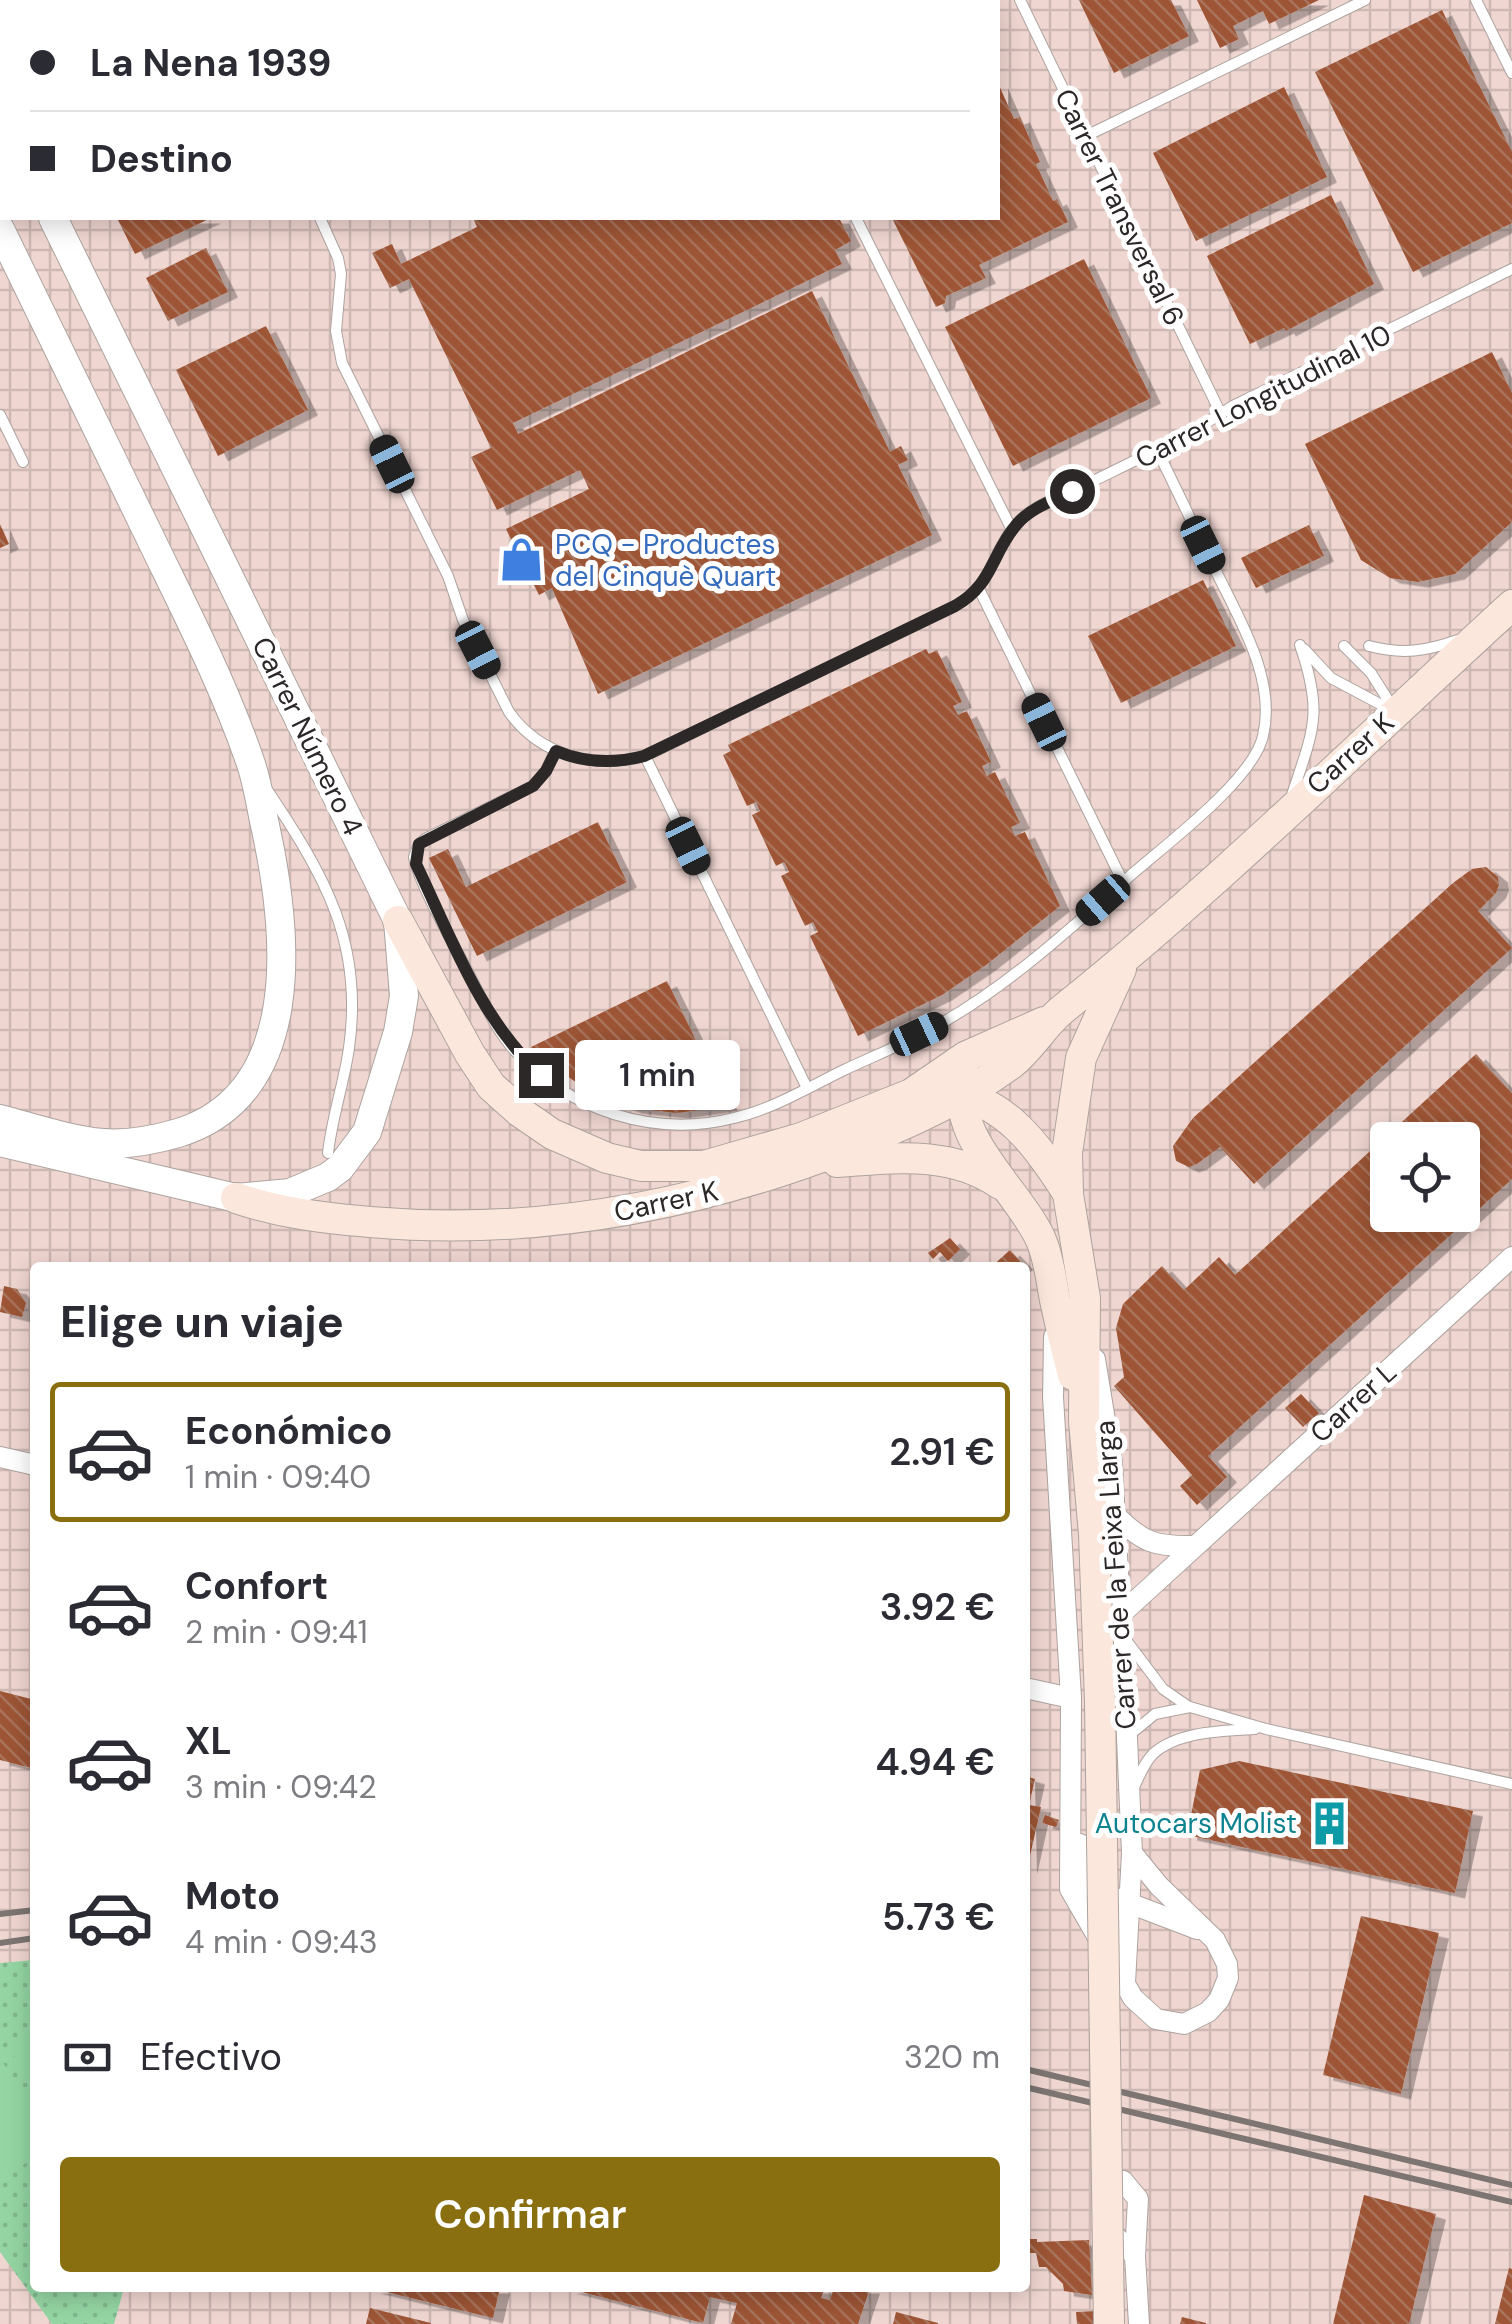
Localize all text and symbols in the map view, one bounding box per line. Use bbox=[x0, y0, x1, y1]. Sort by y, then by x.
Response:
text: La Nena 1939 bbox=[90, 38, 331, 88]
street label: Carrer Transversal 6 bbox=[1046, 83, 1193, 332]
text: Destino bbox=[90, 134, 233, 184]
street label: Carrer Longitudinal 10 bbox=[1129, 316, 1398, 477]
car bbox=[365, 430, 419, 498]
route start bbox=[1050, 469, 1095, 514]
car bbox=[1176, 511, 1230, 579]
place label: PCQ - Productes del Cinquè Quart bbox=[555, 526, 776, 595]
shop icon: PCQ - Productes del Cinquè Quart bbox=[498, 536, 546, 584]
car bbox=[451, 616, 505, 684]
street label: Carrer Número 4 bbox=[244, 631, 372, 842]
car bbox=[1017, 688, 1071, 756]
street label: Carrer K bbox=[1299, 704, 1402, 802]
car bbox=[661, 812, 715, 880]
car bbox=[1071, 869, 1135, 931]
car bbox=[885, 1008, 953, 1060]
callout: 1 min bbox=[576, 1040, 741, 1110]
route end bbox=[519, 1053, 564, 1098]
text: 1 min bbox=[619, 1054, 696, 1096]
map controls bbox=[1370, 1122, 1480, 1232]
button: locate bbox=[1370, 1122, 1480, 1232]
street label: Carrer K bbox=[611, 1172, 722, 1231]
text: Elige un viaje bbox=[60, 1292, 344, 1351]
street label: Carrer L bbox=[1302, 1354, 1404, 1451]
text: Económico bbox=[185, 1406, 392, 1456]
icon: car bbox=[65, 1407, 155, 1497]
street label: Carrer de la Feixa Llarga bbox=[1086, 1419, 1145, 1731]
text: 2.91 € bbox=[889, 1427, 995, 1477]
text: 1 min · 09:40 bbox=[185, 1456, 371, 1498]
text: Confort bbox=[185, 1561, 328, 1611]
icon: car bbox=[65, 1562, 155, 1652]
text: 3.92 € bbox=[880, 1582, 995, 1632]
text: 2 min · 09:41 bbox=[185, 1611, 368, 1653]
text: XL bbox=[185, 1716, 232, 1766]
icon: car bbox=[65, 1717, 155, 1807]
text: 4.94 € bbox=[876, 1737, 995, 1787]
text: 3 min · 09:42 bbox=[185, 1766, 377, 1808]
building icon: Autocars Molist bbox=[1306, 1799, 1354, 1847]
place label: Autocars Molist bbox=[1095, 1805, 1297, 1842]
text: Moto bbox=[185, 1871, 280, 1921]
icon: car bbox=[65, 1872, 155, 1962]
text: 5.73 € bbox=[882, 1892, 995, 1942]
text: 4 min · 09:43 bbox=[185, 1921, 378, 1963]
icon: cash bbox=[60, 2030, 115, 2085]
text: Efectivo bbox=[140, 2032, 282, 2082]
text: 320 m bbox=[904, 2036, 1000, 2078]
button: Confirmar bbox=[60, 2157, 1000, 2272]

